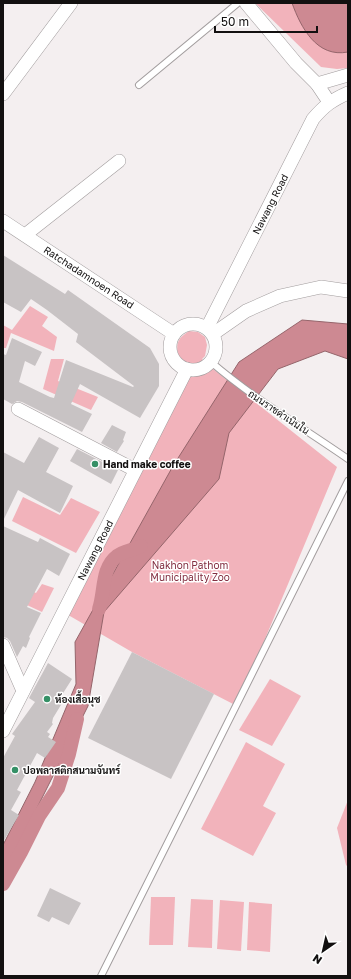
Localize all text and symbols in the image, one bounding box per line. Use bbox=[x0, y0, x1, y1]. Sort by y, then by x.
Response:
scale bar bbox=[215, 8, 317, 34]
text: 50 m bbox=[221, 14, 249, 29]
street label: Nawang Road bbox=[250, 172, 290, 236]
street label: Ratchadamnoen Road bbox=[42, 243, 136, 311]
street label: ถนนราชดำเนินใน bbox=[246, 387, 312, 437]
place label: Hand make coffee bbox=[103, 458, 191, 470]
marker: Hand make coffee bbox=[90, 459, 100, 469]
street label: Nawang Road bbox=[75, 518, 115, 582]
park label: Nakhon Pathom Municipality Zoo bbox=[150, 559, 230, 583]
place label: ห้องเสื้อนุช bbox=[55, 690, 101, 707]
marker: ห้องเสื้อนุช bbox=[42, 694, 52, 704]
place label: ปอพลาสติกสนามจันทร์ bbox=[23, 763, 122, 776]
marker: ปอพลาสติกสนามจันทร์ bbox=[10, 765, 20, 775]
north arrow bbox=[303, 931, 343, 971]
text: N bbox=[310, 952, 324, 967]

